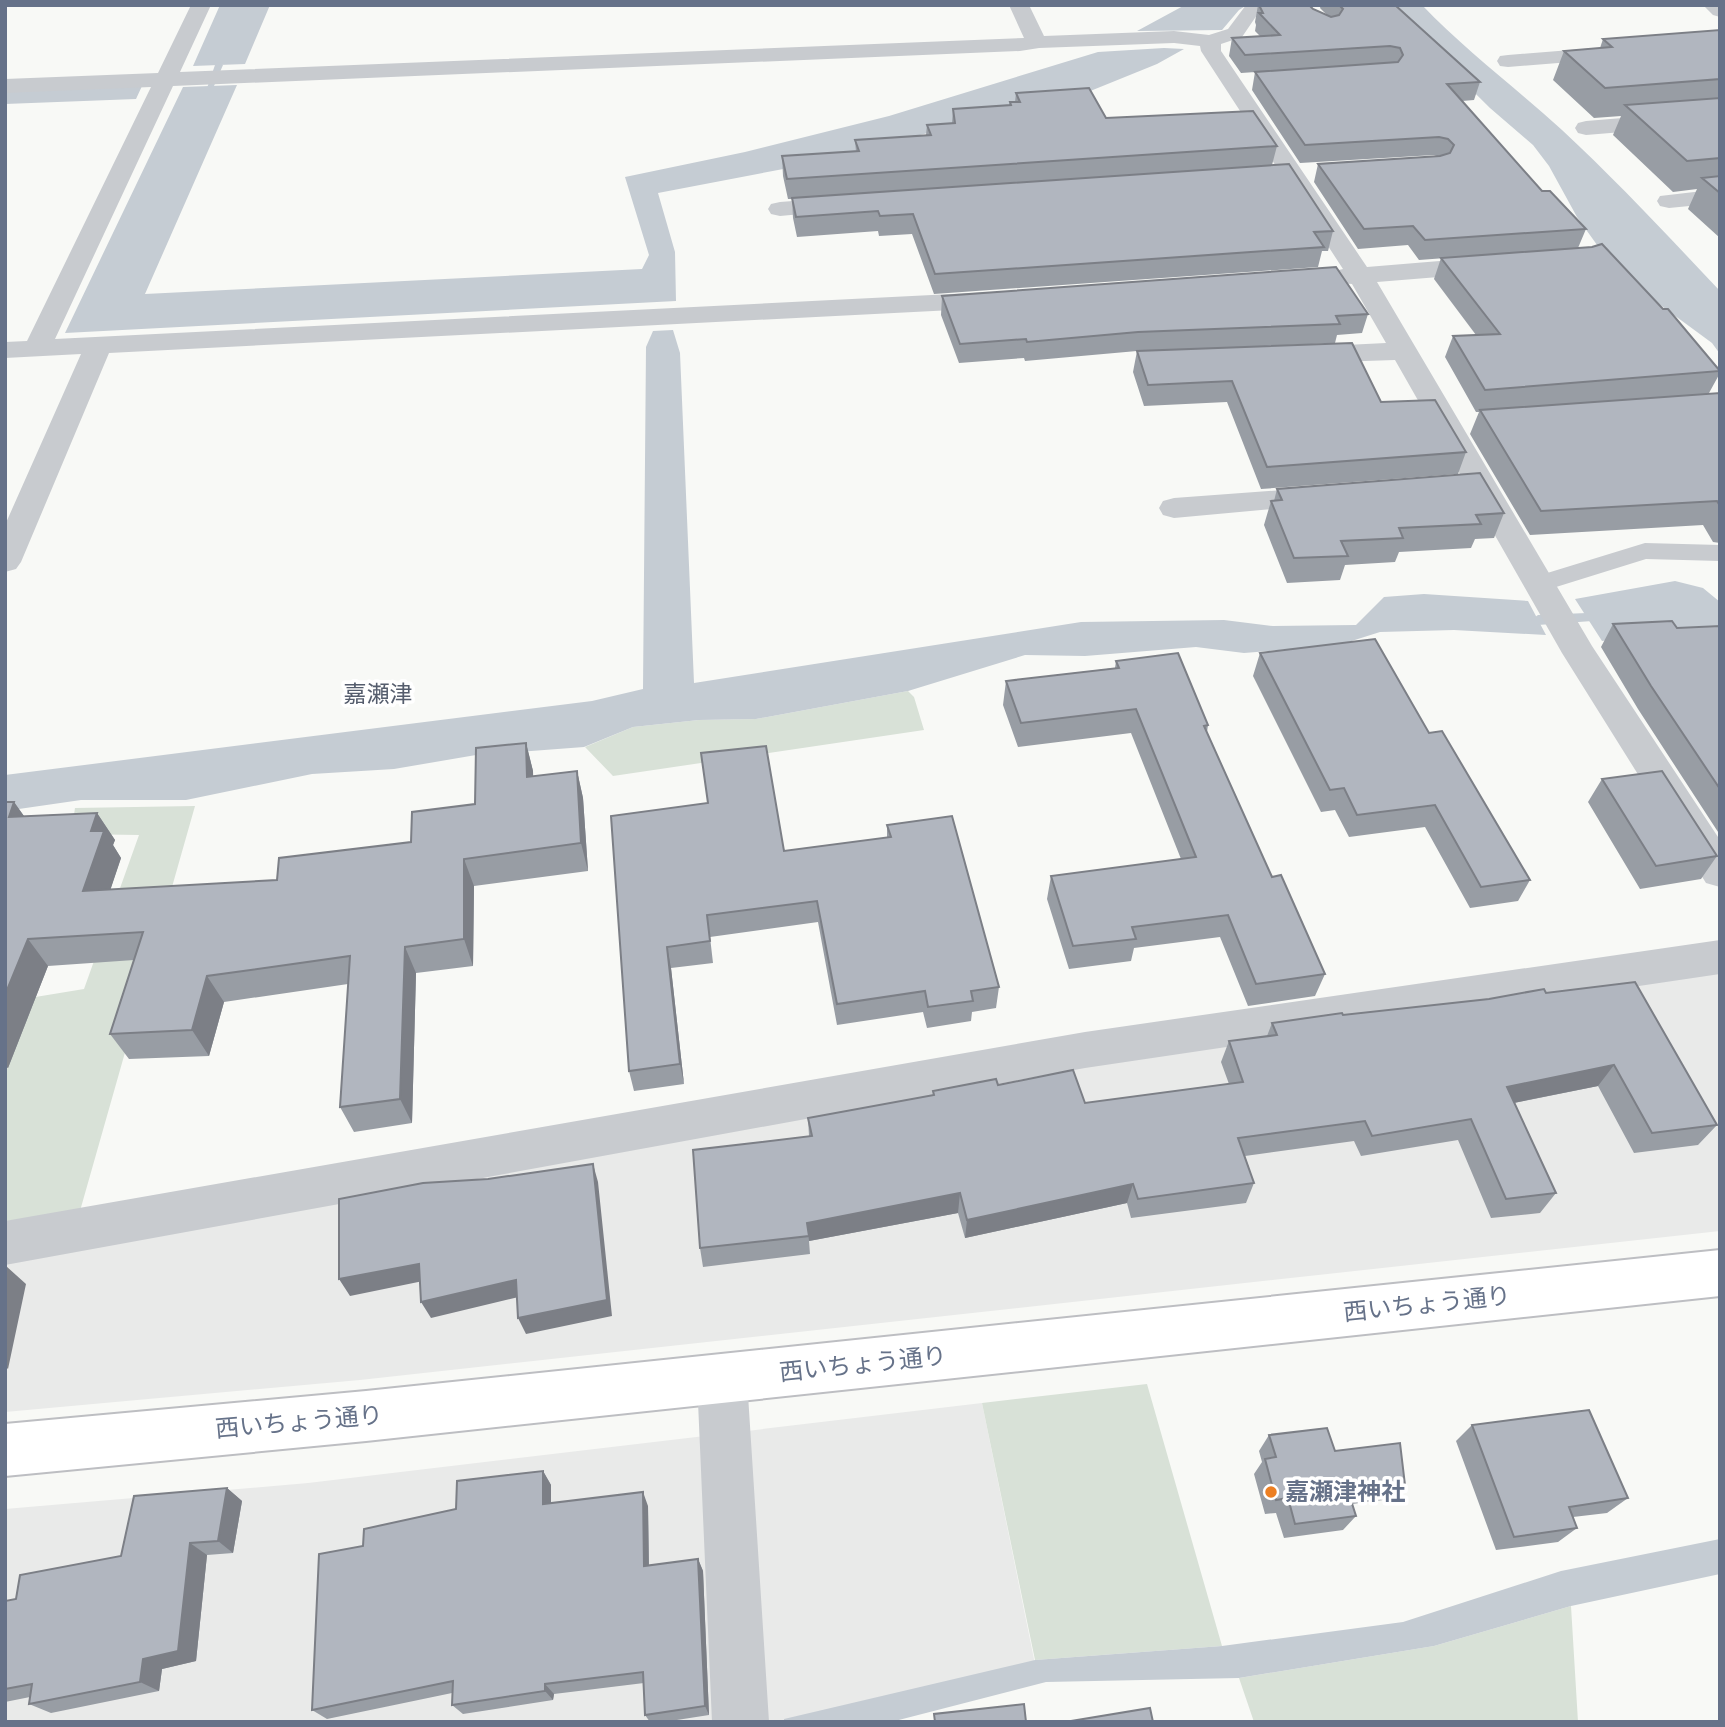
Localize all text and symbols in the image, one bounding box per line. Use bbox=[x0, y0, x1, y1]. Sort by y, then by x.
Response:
district label: 嘉瀬津 bbox=[344, 680, 413, 708]
street label: 西いちょう通り bbox=[1342, 1280, 1512, 1327]
street label: 西いちょう通り bbox=[778, 1340, 948, 1387]
street label: 西いちょう通り bbox=[214, 1400, 384, 1443]
place label: 嘉瀬津神社 bbox=[1285, 1477, 1405, 1506]
marker: 嘉瀬津神社 bbox=[1263, 1484, 1279, 1500]

